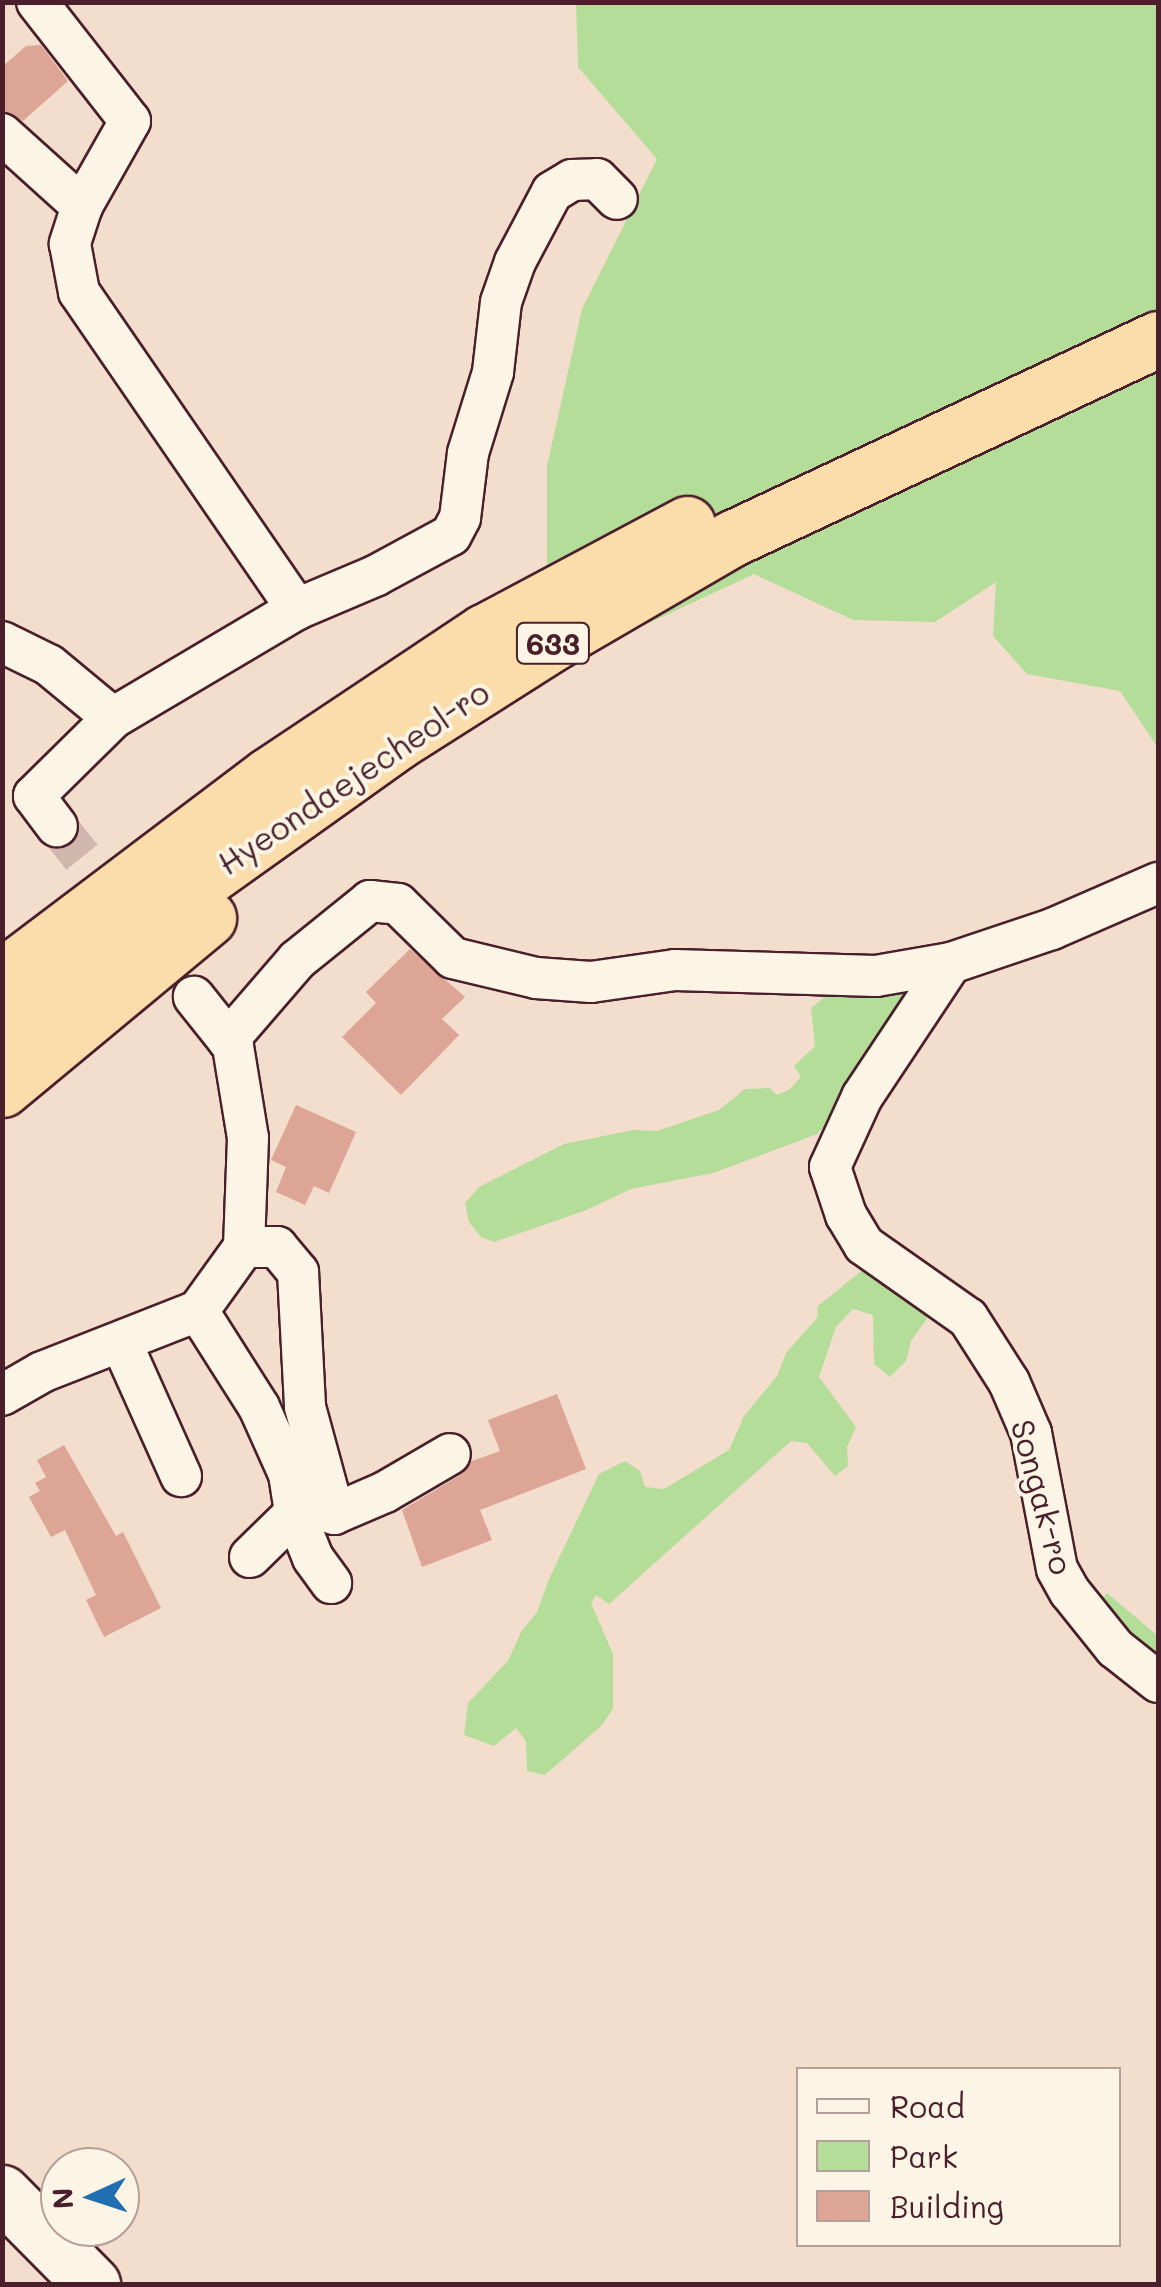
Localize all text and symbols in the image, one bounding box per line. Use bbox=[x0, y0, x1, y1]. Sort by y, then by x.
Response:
road number: 633 bbox=[516, 618, 590, 668]
street label: Hyeondaejecheol-ro bbox=[210, 672, 496, 882]
street label: Songak-ro bbox=[1004, 1415, 1082, 1579]
legend bbox=[796, 2067, 1121, 2247]
text: Road bbox=[890, 2086, 965, 2126]
text: Park bbox=[890, 2136, 958, 2176]
north arrow bbox=[40, 2147, 140, 2247]
text: Building bbox=[890, 2186, 1004, 2226]
text: N bbox=[44, 2187, 81, 2210]

